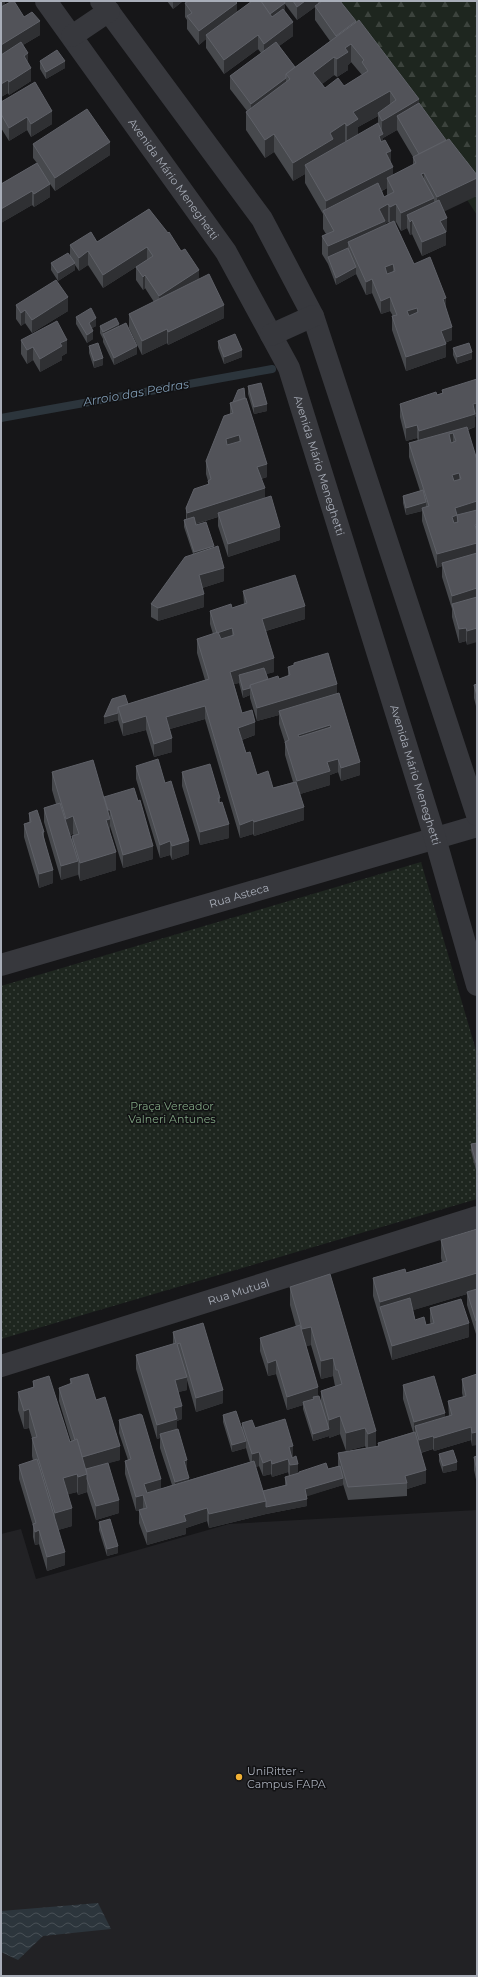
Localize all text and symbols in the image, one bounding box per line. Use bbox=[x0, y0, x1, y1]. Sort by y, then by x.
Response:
street label: Avenida Mário Meneghetti bbox=[125, 116, 222, 242]
water label: Arroio das Pedras bbox=[81, 376, 190, 409]
street label: Avenida Mário Meneghetti bbox=[291, 394, 348, 537]
street label: Avenida Mário Meneghetti bbox=[387, 703, 444, 847]
street label: Rua Asteca bbox=[208, 880, 271, 911]
park label: Praça Vereador Valneri Antunes bbox=[128, 1099, 216, 1126]
street label: Rua Mutual bbox=[206, 1275, 271, 1308]
place label: UniRitter - Campus FAPA bbox=[247, 1764, 326, 1791]
marker: UniRitter - Campus FAPA bbox=[234, 1772, 244, 1782]

